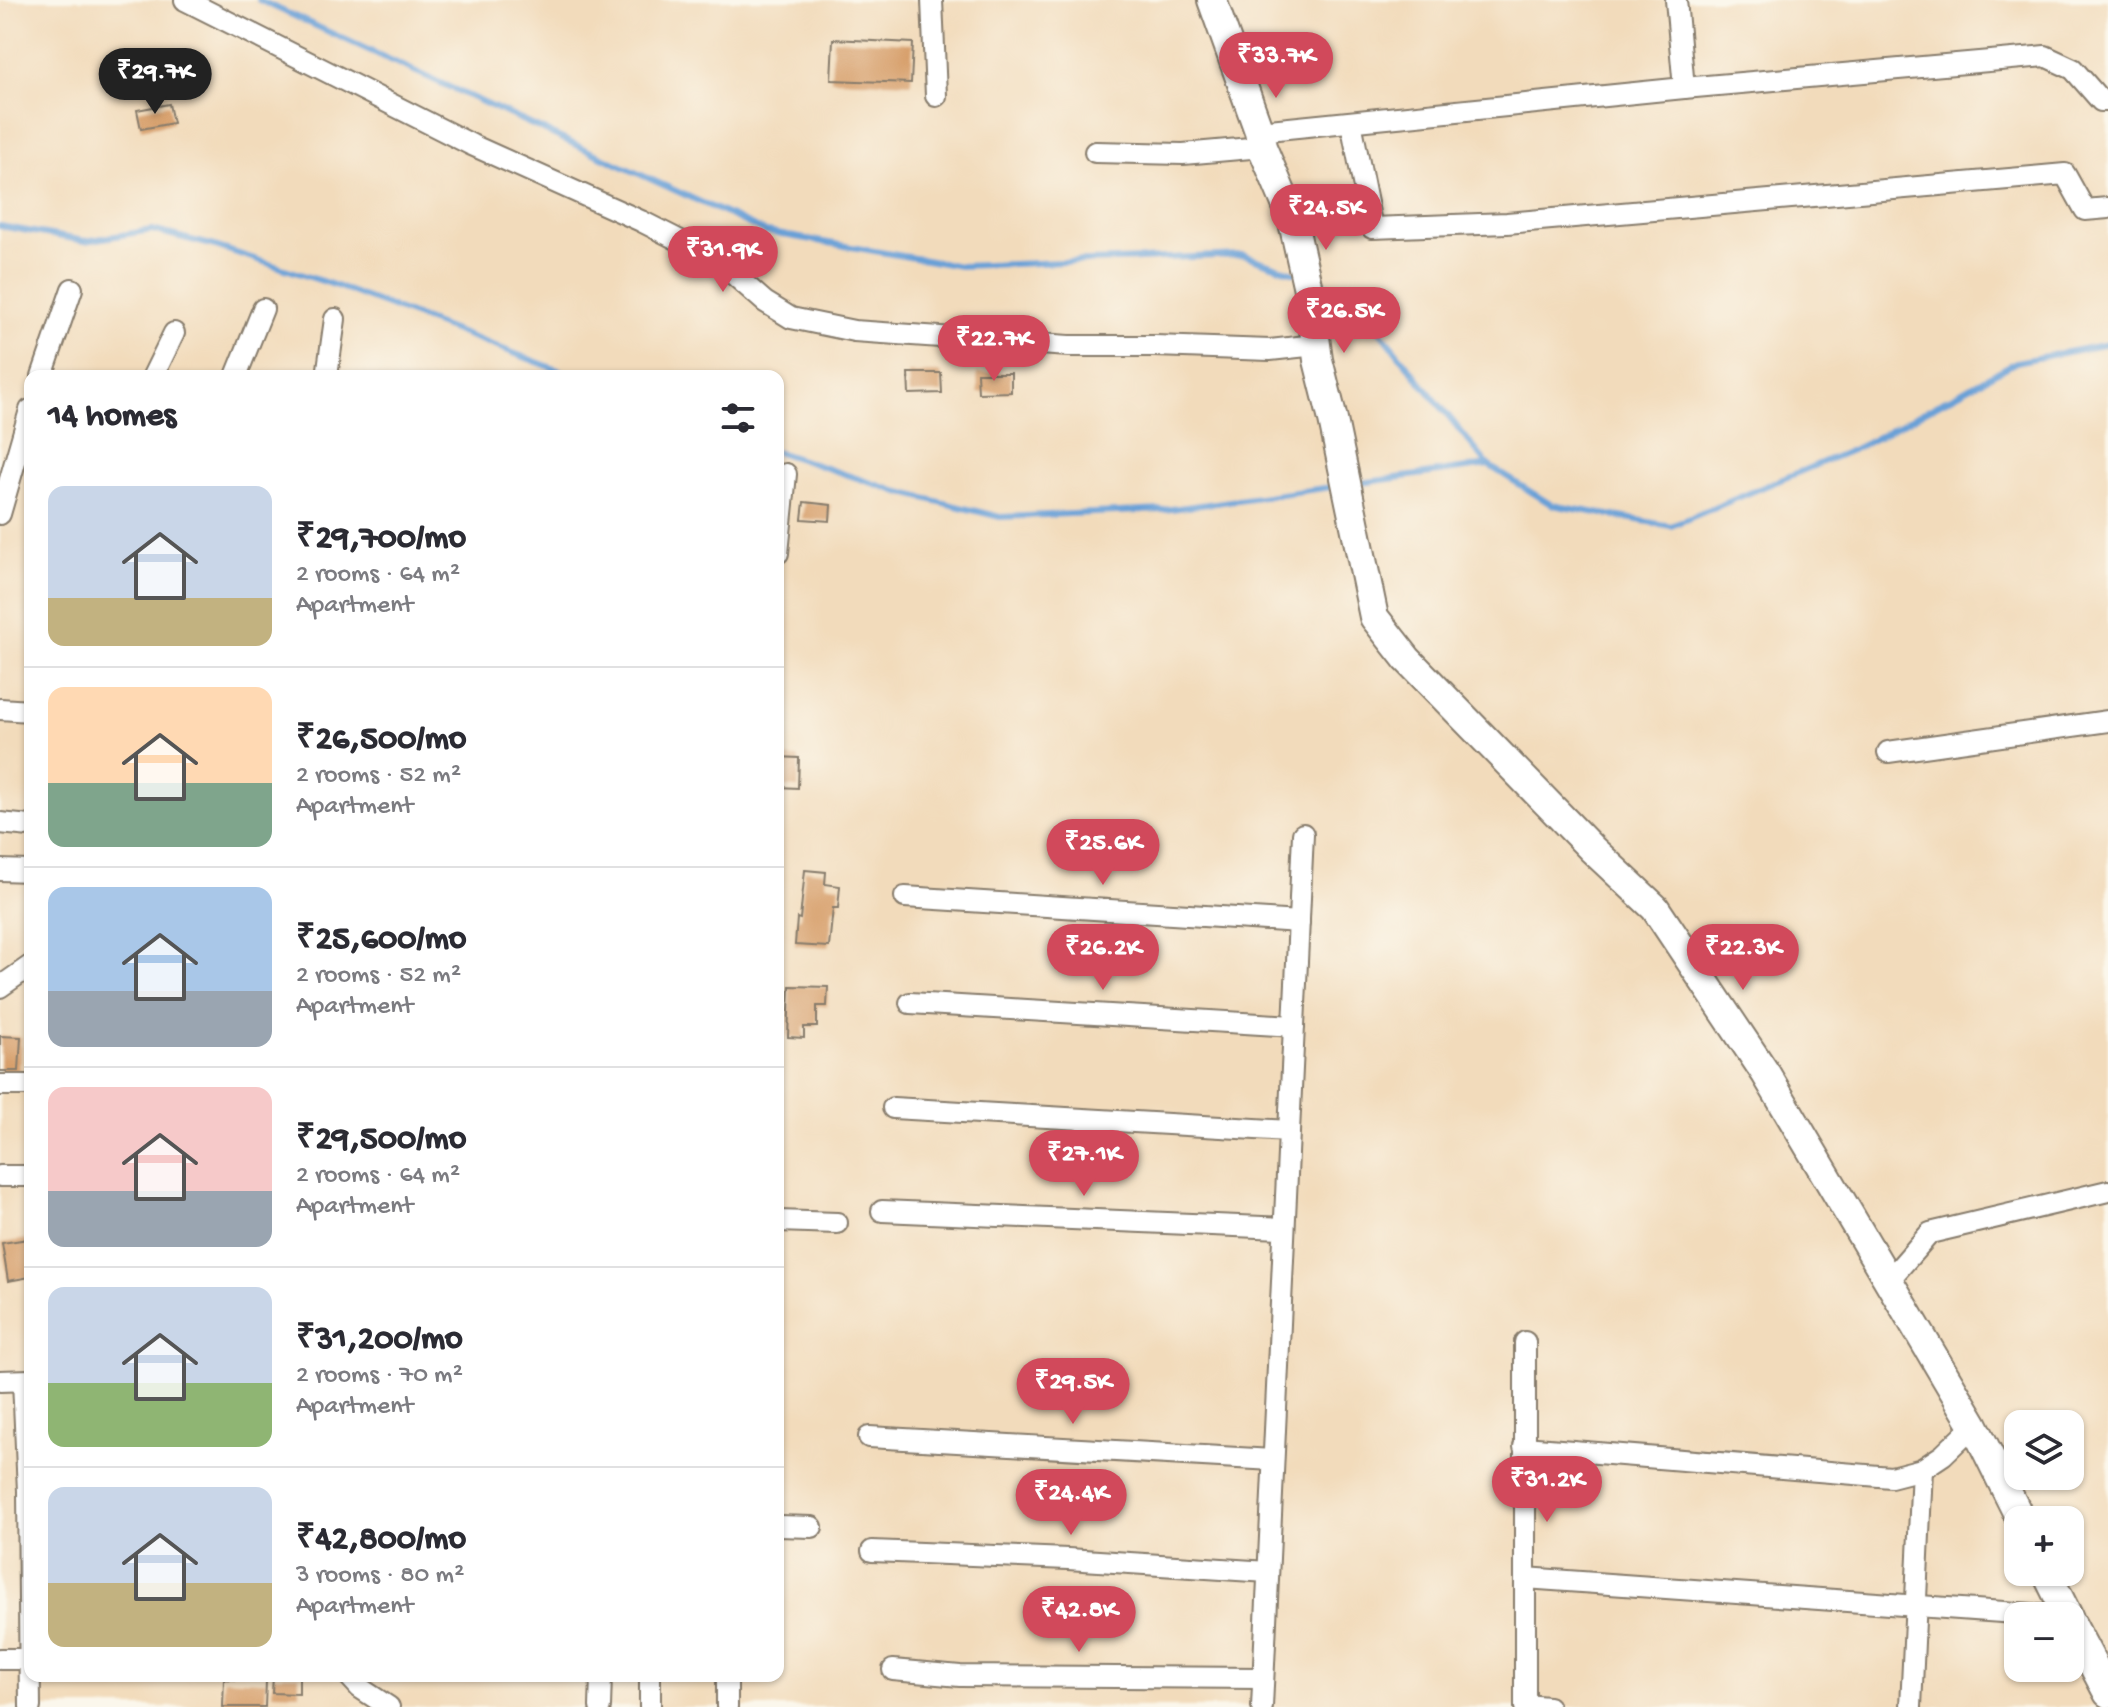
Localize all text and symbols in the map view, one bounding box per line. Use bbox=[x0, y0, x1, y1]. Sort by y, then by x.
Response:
pin: ₹33.7K bbox=[1211, 32, 1341, 100]
text: ₹33.7K bbox=[1237, 42, 1315, 73]
pin: ₹29.7K bbox=[90, 48, 220, 116]
text: ₹29.7K bbox=[117, 58, 193, 89]
pin: ₹24.5K bbox=[1261, 184, 1391, 252]
text: ₹24.5K bbox=[1288, 194, 1364, 225]
pin: ₹31.9K bbox=[658, 226, 788, 294]
text: ₹31.9K bbox=[686, 236, 760, 267]
pin: ₹26.5K bbox=[1279, 287, 1409, 355]
text: ₹26.5K bbox=[1306, 297, 1382, 328]
pin: ₹22.7K bbox=[929, 315, 1059, 383]
text: ₹22.7K bbox=[956, 325, 1032, 356]
icon: filters bbox=[716, 396, 760, 440]
text: 14 homes bbox=[48, 398, 176, 438]
icon: home bbox=[112, 518, 208, 614]
text: ₹29,700/mo bbox=[296, 520, 466, 560]
text: 2 rooms · 64 m² bbox=[296, 560, 460, 591]
text: Apartment bbox=[296, 591, 413, 622]
icon: home bbox=[112, 719, 208, 815]
text: ₹26,500/mo bbox=[296, 721, 466, 761]
text: 2 rooms · 52 m² bbox=[296, 761, 461, 792]
text: Apartment bbox=[296, 792, 413, 823]
pin: ₹25.6K bbox=[1038, 819, 1168, 887]
text: ₹25.6K bbox=[1065, 829, 1141, 860]
icon: home bbox=[112, 919, 208, 1015]
text: ₹25,600/mo bbox=[296, 921, 466, 961]
pin: ₹26.2K bbox=[1038, 924, 1168, 992]
pin: ₹22.3K bbox=[1678, 924, 1808, 992]
text: ₹26.2K bbox=[1065, 934, 1141, 965]
text: ₹22.3K bbox=[1705, 934, 1781, 965]
text: 2 rooms · 52 m² bbox=[296, 961, 461, 992]
text: Apartment bbox=[296, 992, 413, 1023]
icon: home bbox=[112, 1119, 208, 1215]
text: ₹29,500/mo bbox=[296, 1121, 466, 1161]
pin: ₹27.1K bbox=[1019, 1130, 1149, 1198]
text: ₹27.1K bbox=[1047, 1140, 1121, 1171]
text: 2 rooms · 64 m² bbox=[296, 1161, 460, 1192]
text: Apartment bbox=[296, 1192, 413, 1223]
icon: home bbox=[112, 1319, 208, 1415]
text: ₹31,200/mo bbox=[296, 1321, 463, 1361]
pin: ₹29.5K bbox=[1008, 1358, 1138, 1426]
text: 2 rooms · 70 m² bbox=[296, 1361, 463, 1392]
text: ₹29.5K bbox=[1035, 1368, 1111, 1399]
text: Apartment bbox=[296, 1392, 413, 1423]
map controls bbox=[2004, 1410, 2084, 1682]
button: layers bbox=[2004, 1410, 2084, 1490]
pin: ₹31.2K bbox=[1482, 1456, 1612, 1524]
text: ₹31.2K bbox=[1510, 1466, 1584, 1497]
pin: ₹24.4K bbox=[1006, 1469, 1136, 1537]
text: ₹24.4K bbox=[1034, 1479, 1108, 1510]
button: + bbox=[2004, 1506, 2084, 1586]
icon: home bbox=[112, 1519, 208, 1615]
text: ₹42,800/mo bbox=[296, 1521, 466, 1561]
text: 3 rooms · 80 m² bbox=[296, 1561, 464, 1592]
pin: ₹42.8K bbox=[1014, 1586, 1144, 1654]
text: Apartment bbox=[296, 1592, 413, 1623]
text: ₹42.8K bbox=[1041, 1596, 1117, 1627]
button: − bbox=[2004, 1602, 2084, 1682]

